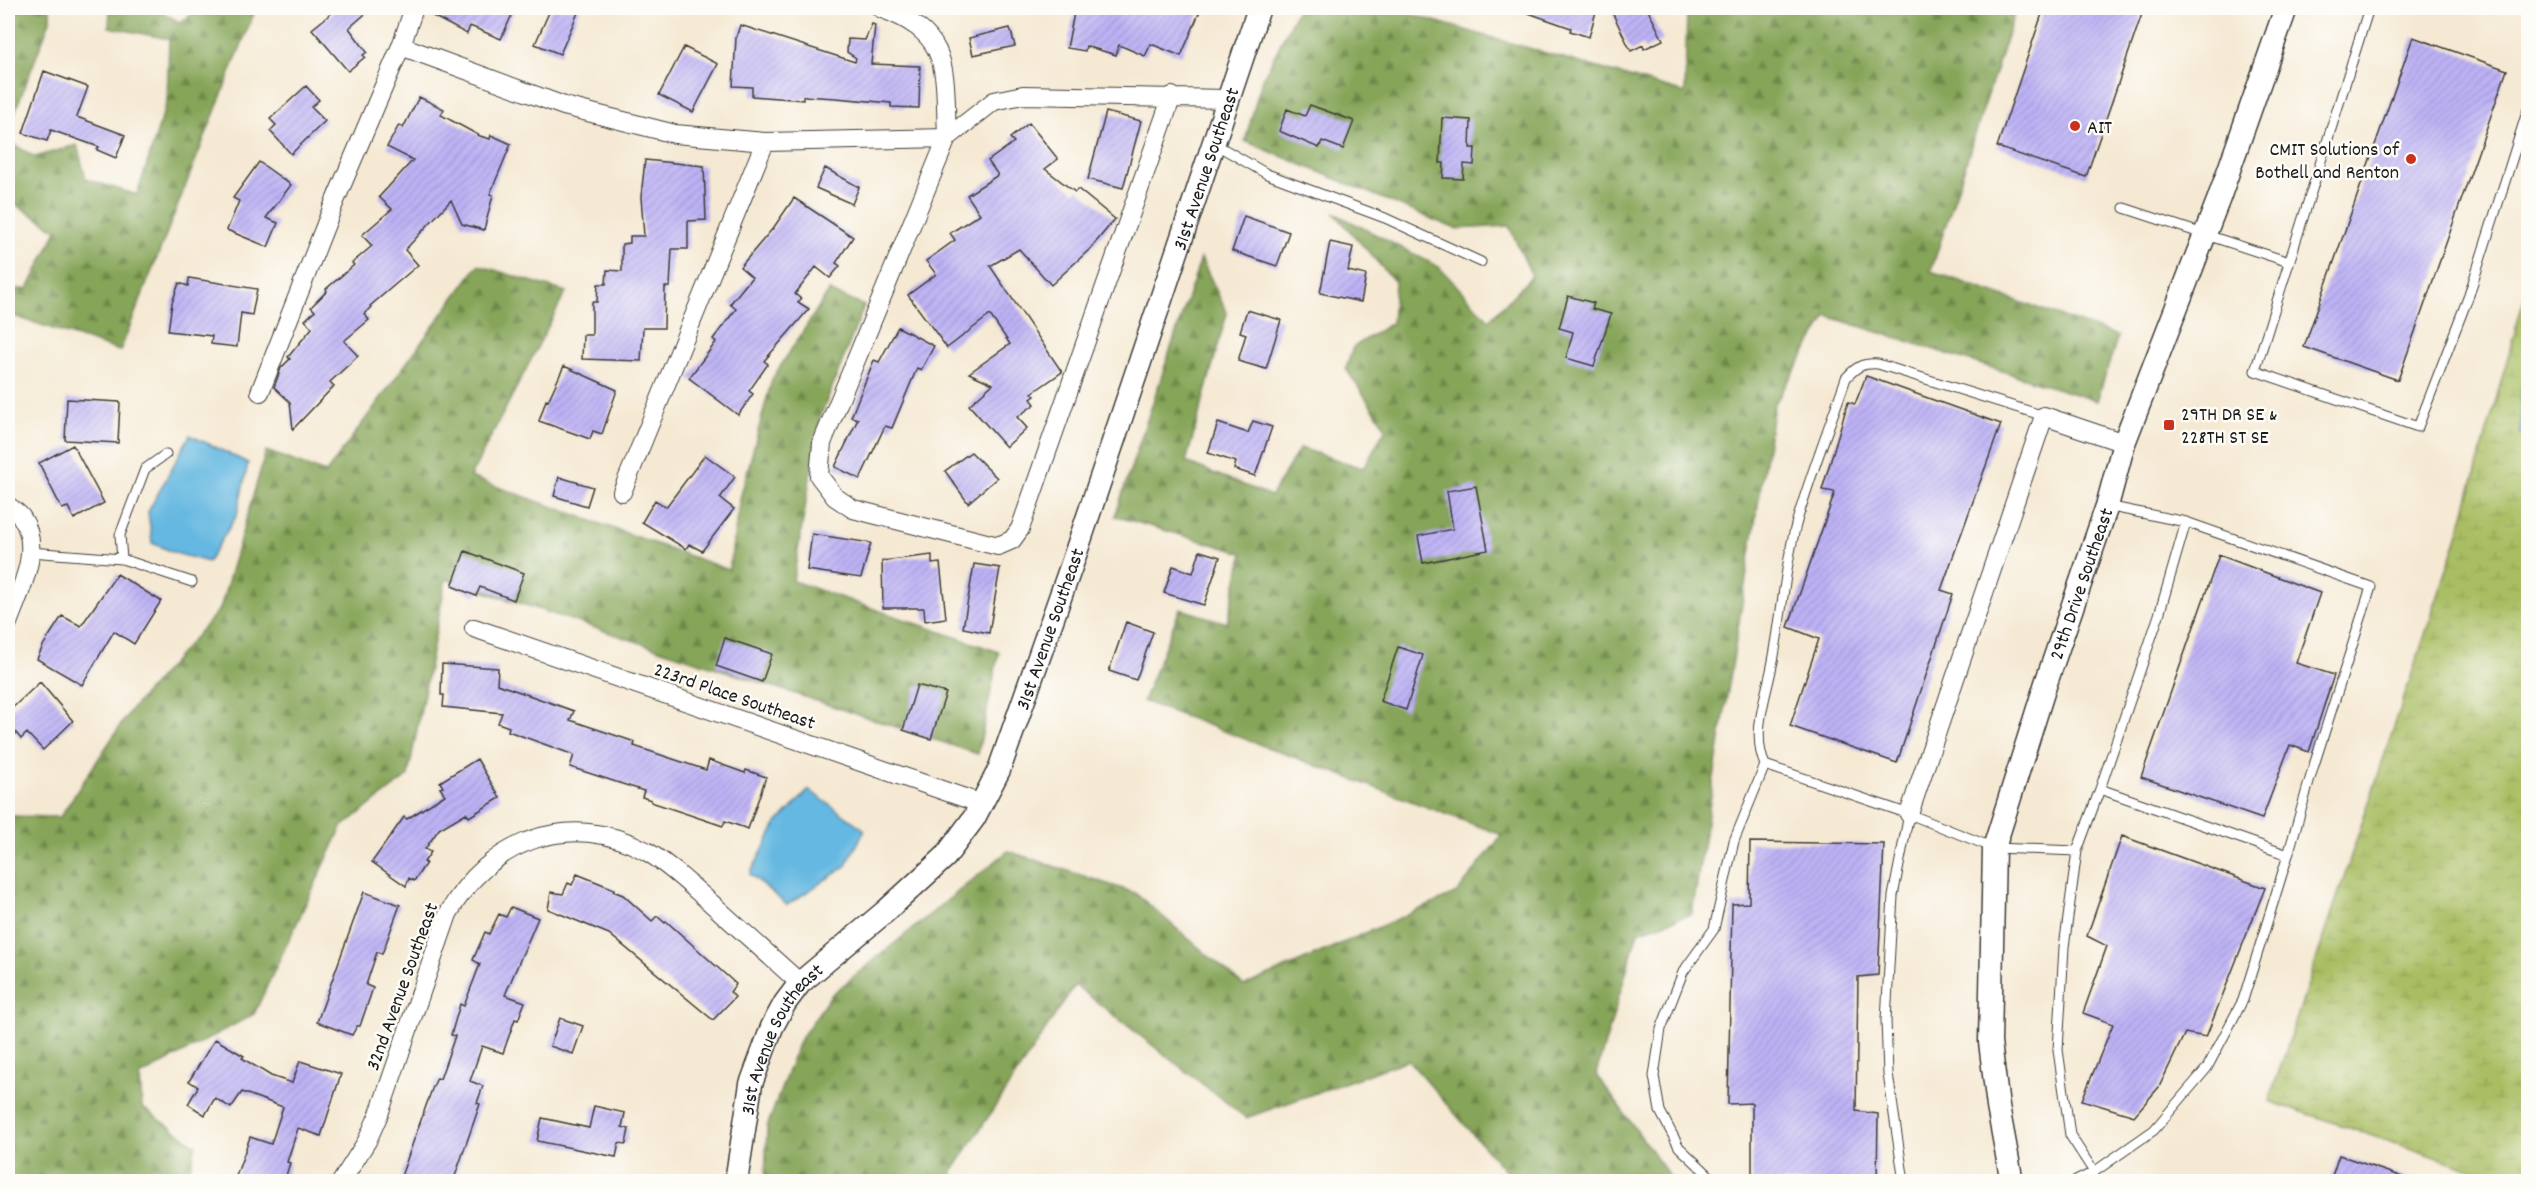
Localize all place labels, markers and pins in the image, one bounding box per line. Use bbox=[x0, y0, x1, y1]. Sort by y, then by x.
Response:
place label: AIT bbox=[2087, 115, 2112, 143]
marker: AIT bbox=[2068, 119, 2082, 133]
place label: CMIT Solutions of Bothell and Renton bbox=[2255, 137, 2400, 188]
marker: CMIT Solutions of Bothell and Renton bbox=[2404, 152, 2418, 166]
place label: 29TH DR SE & 228TH ST SE bbox=[2181, 402, 2278, 453]
marker: 29TH DR SE & 228TH ST SE bbox=[2162, 418, 2176, 432]

